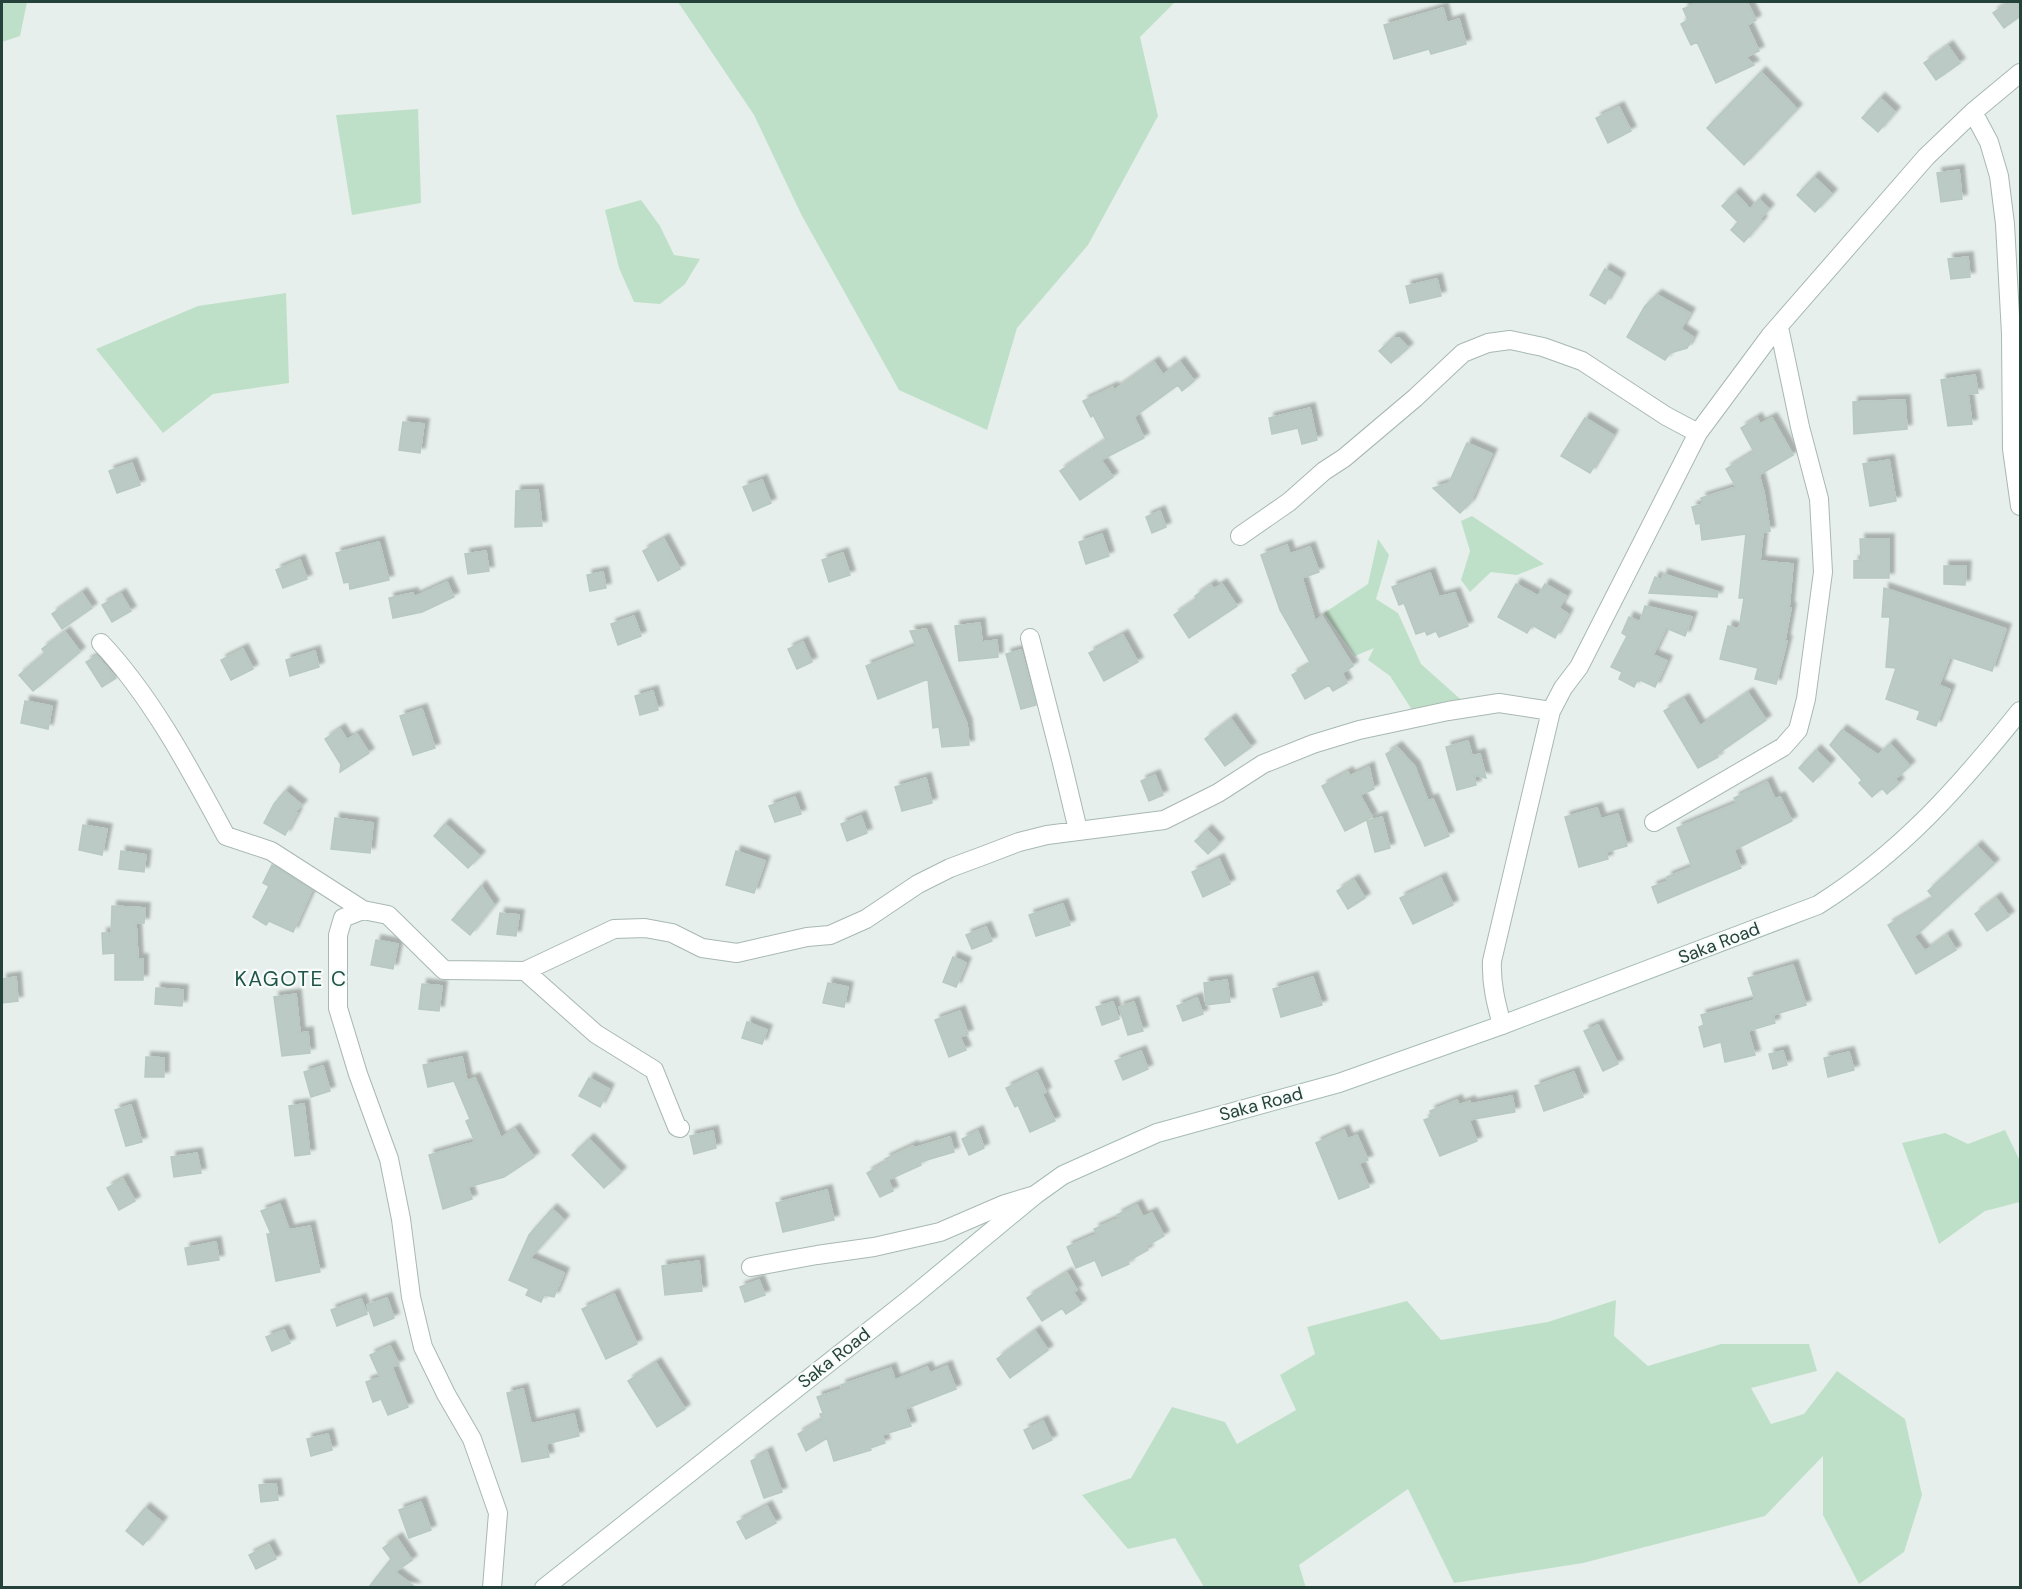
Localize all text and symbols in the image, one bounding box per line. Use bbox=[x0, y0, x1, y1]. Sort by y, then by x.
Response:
street label: Saka Road bbox=[1675, 916, 1763, 970]
district label: KAGOTE C bbox=[234, 965, 348, 993]
street label: Saka Road bbox=[1216, 1081, 1306, 1127]
street label: Saka Road bbox=[793, 1322, 875, 1394]

